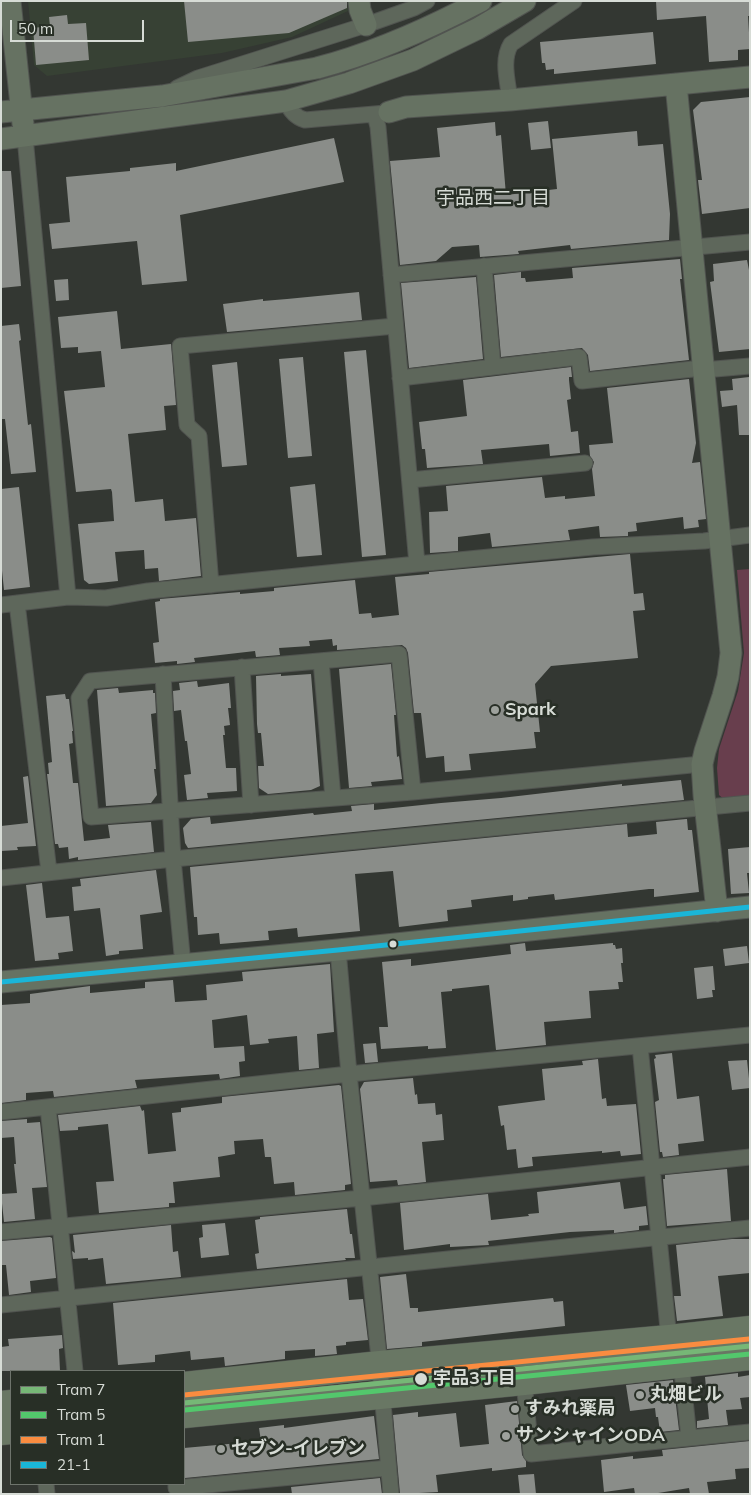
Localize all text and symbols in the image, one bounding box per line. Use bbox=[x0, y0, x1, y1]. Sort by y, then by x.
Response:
scale bar bbox=[12, 10, 146, 42]
text: 50 m bbox=[18, 19, 53, 38]
district label: 宇品西二丁目 bbox=[436, 187, 550, 209]
place label: Spark bbox=[505, 699, 556, 721]
marker: Spark bbox=[489, 704, 501, 716]
unlabelled marker bbox=[388, 939, 398, 949]
place label: 宇品3丁目 bbox=[433, 1368, 516, 1390]
legend bbox=[10, 1370, 185, 1485]
marker: 宇品3丁目 bbox=[413, 1371, 429, 1387]
text: Tram 7 bbox=[57, 1380, 105, 1399]
place label: 丸畑ビル bbox=[650, 1384, 722, 1406]
marker: 丸畑ビル bbox=[634, 1389, 646, 1401]
place label: すみれ薬局 bbox=[525, 1398, 615, 1420]
marker: すみれ薬局 bbox=[509, 1403, 521, 1415]
text: Tram 5 bbox=[57, 1405, 105, 1424]
place label: サンシャインODA bbox=[516, 1425, 665, 1447]
text: Tram 1 bbox=[57, 1430, 105, 1449]
marker: サンシャインODA bbox=[500, 1430, 512, 1442]
place label: セブン-イレブン bbox=[231, 1438, 365, 1460]
marker: セブン-イレブン bbox=[215, 1443, 227, 1455]
text: 21-1 bbox=[57, 1455, 90, 1474]

